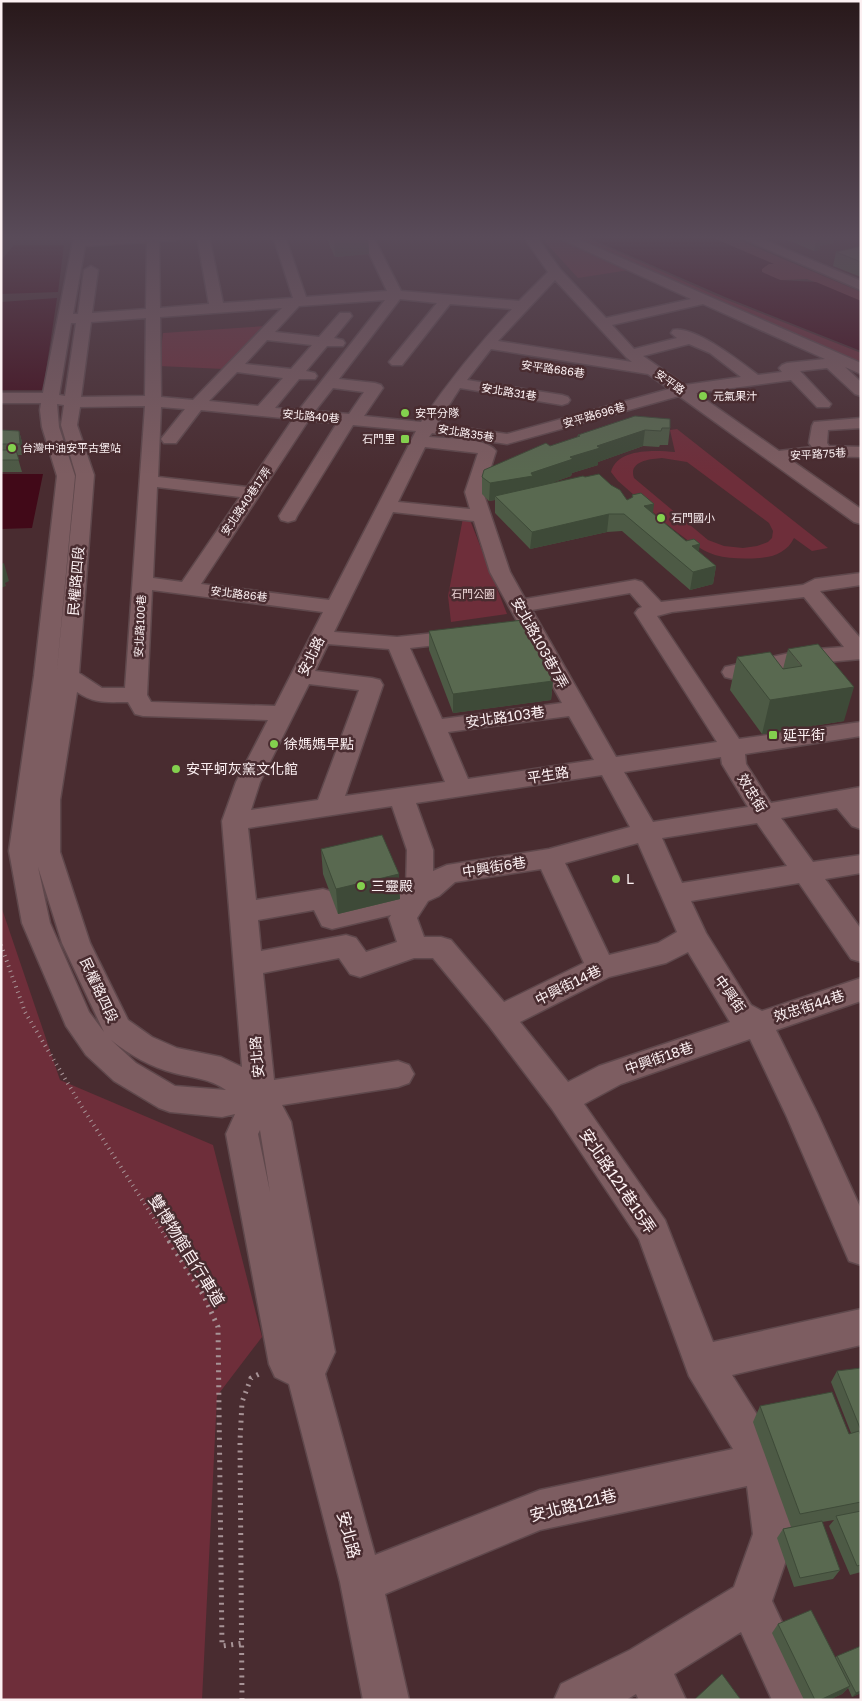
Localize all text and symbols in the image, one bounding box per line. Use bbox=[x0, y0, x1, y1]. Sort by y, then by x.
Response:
street label: 安平路686巷 bbox=[520, 358, 586, 379]
street label: 安平路 bbox=[653, 367, 688, 396]
street label: 安北路31巷 bbox=[481, 381, 538, 402]
place label: 元氣果汁 bbox=[713, 389, 757, 402]
marker: 元氣果汁 bbox=[697, 390, 709, 402]
street label: 安平路696巷 bbox=[561, 399, 626, 430]
place label: 安平分隊 bbox=[415, 406, 459, 419]
street label: 安北路40巷 bbox=[282, 407, 340, 424]
marker: 安平分隊 bbox=[399, 407, 411, 419]
street label: 安北路35巷 bbox=[437, 422, 495, 443]
place label: 石門里 bbox=[362, 432, 395, 445]
marker: 石門里 bbox=[399, 433, 411, 445]
place label: 台灣中油安平古堡站 bbox=[22, 441, 121, 454]
marker: 台灣中油安平古堡站 bbox=[6, 442, 18, 454]
street label: 安平路75巷 bbox=[790, 446, 846, 461]
street label: 安北路40巷17弄 bbox=[218, 464, 273, 537]
place label: 石門國小 bbox=[671, 511, 715, 524]
marker: 石門國小 bbox=[655, 512, 667, 524]
street label: 民權路四段 bbox=[64, 545, 87, 617]
street label: 安北路86巷 bbox=[210, 584, 268, 603]
park label: 石門公園 bbox=[451, 587, 495, 600]
street label: 安北路100巷 bbox=[131, 594, 148, 658]
street label: 安北路103巷7弄 bbox=[508, 594, 572, 691]
street label: 安北路 bbox=[294, 633, 327, 678]
street label: 安北路103巷 bbox=[464, 703, 546, 730]
place label: 延平街 bbox=[783, 726, 825, 743]
marker: 延平街 bbox=[767, 729, 779, 741]
place label: 徐媽媽早點 bbox=[284, 735, 354, 752]
marker: 徐媽媽早點 bbox=[268, 738, 280, 750]
place label: 安平蚵灰窯文化館 bbox=[186, 760, 298, 777]
marker: 安平蚵灰窯文化館 bbox=[170, 763, 182, 775]
street label: 平生路 bbox=[526, 763, 570, 786]
street label: 效忠街 bbox=[734, 770, 771, 815]
street label: 中興街6巷 bbox=[461, 853, 527, 880]
place label: L bbox=[626, 870, 634, 887]
marker: L bbox=[610, 873, 622, 885]
place label: 三靈殿 bbox=[371, 877, 413, 894]
marker: 三靈殿 bbox=[355, 880, 367, 892]
street label: 民權路四段 bbox=[77, 954, 122, 1025]
street label: 中興街14巷 bbox=[532, 961, 604, 1008]
street label: 中興街 bbox=[711, 972, 749, 1016]
street label: 效忠街44巷 bbox=[771, 986, 846, 1025]
street label: 安北路 bbox=[246, 1035, 267, 1079]
street label: 中興街18巷 bbox=[622, 1038, 695, 1077]
street label: 安北路121巷15弄 bbox=[576, 1125, 660, 1237]
street label: 雙博物館自行車道 bbox=[145, 1190, 229, 1310]
street label: 安北路121巷 bbox=[527, 1485, 619, 1525]
street label: 安北路 bbox=[333, 1509, 365, 1561]

